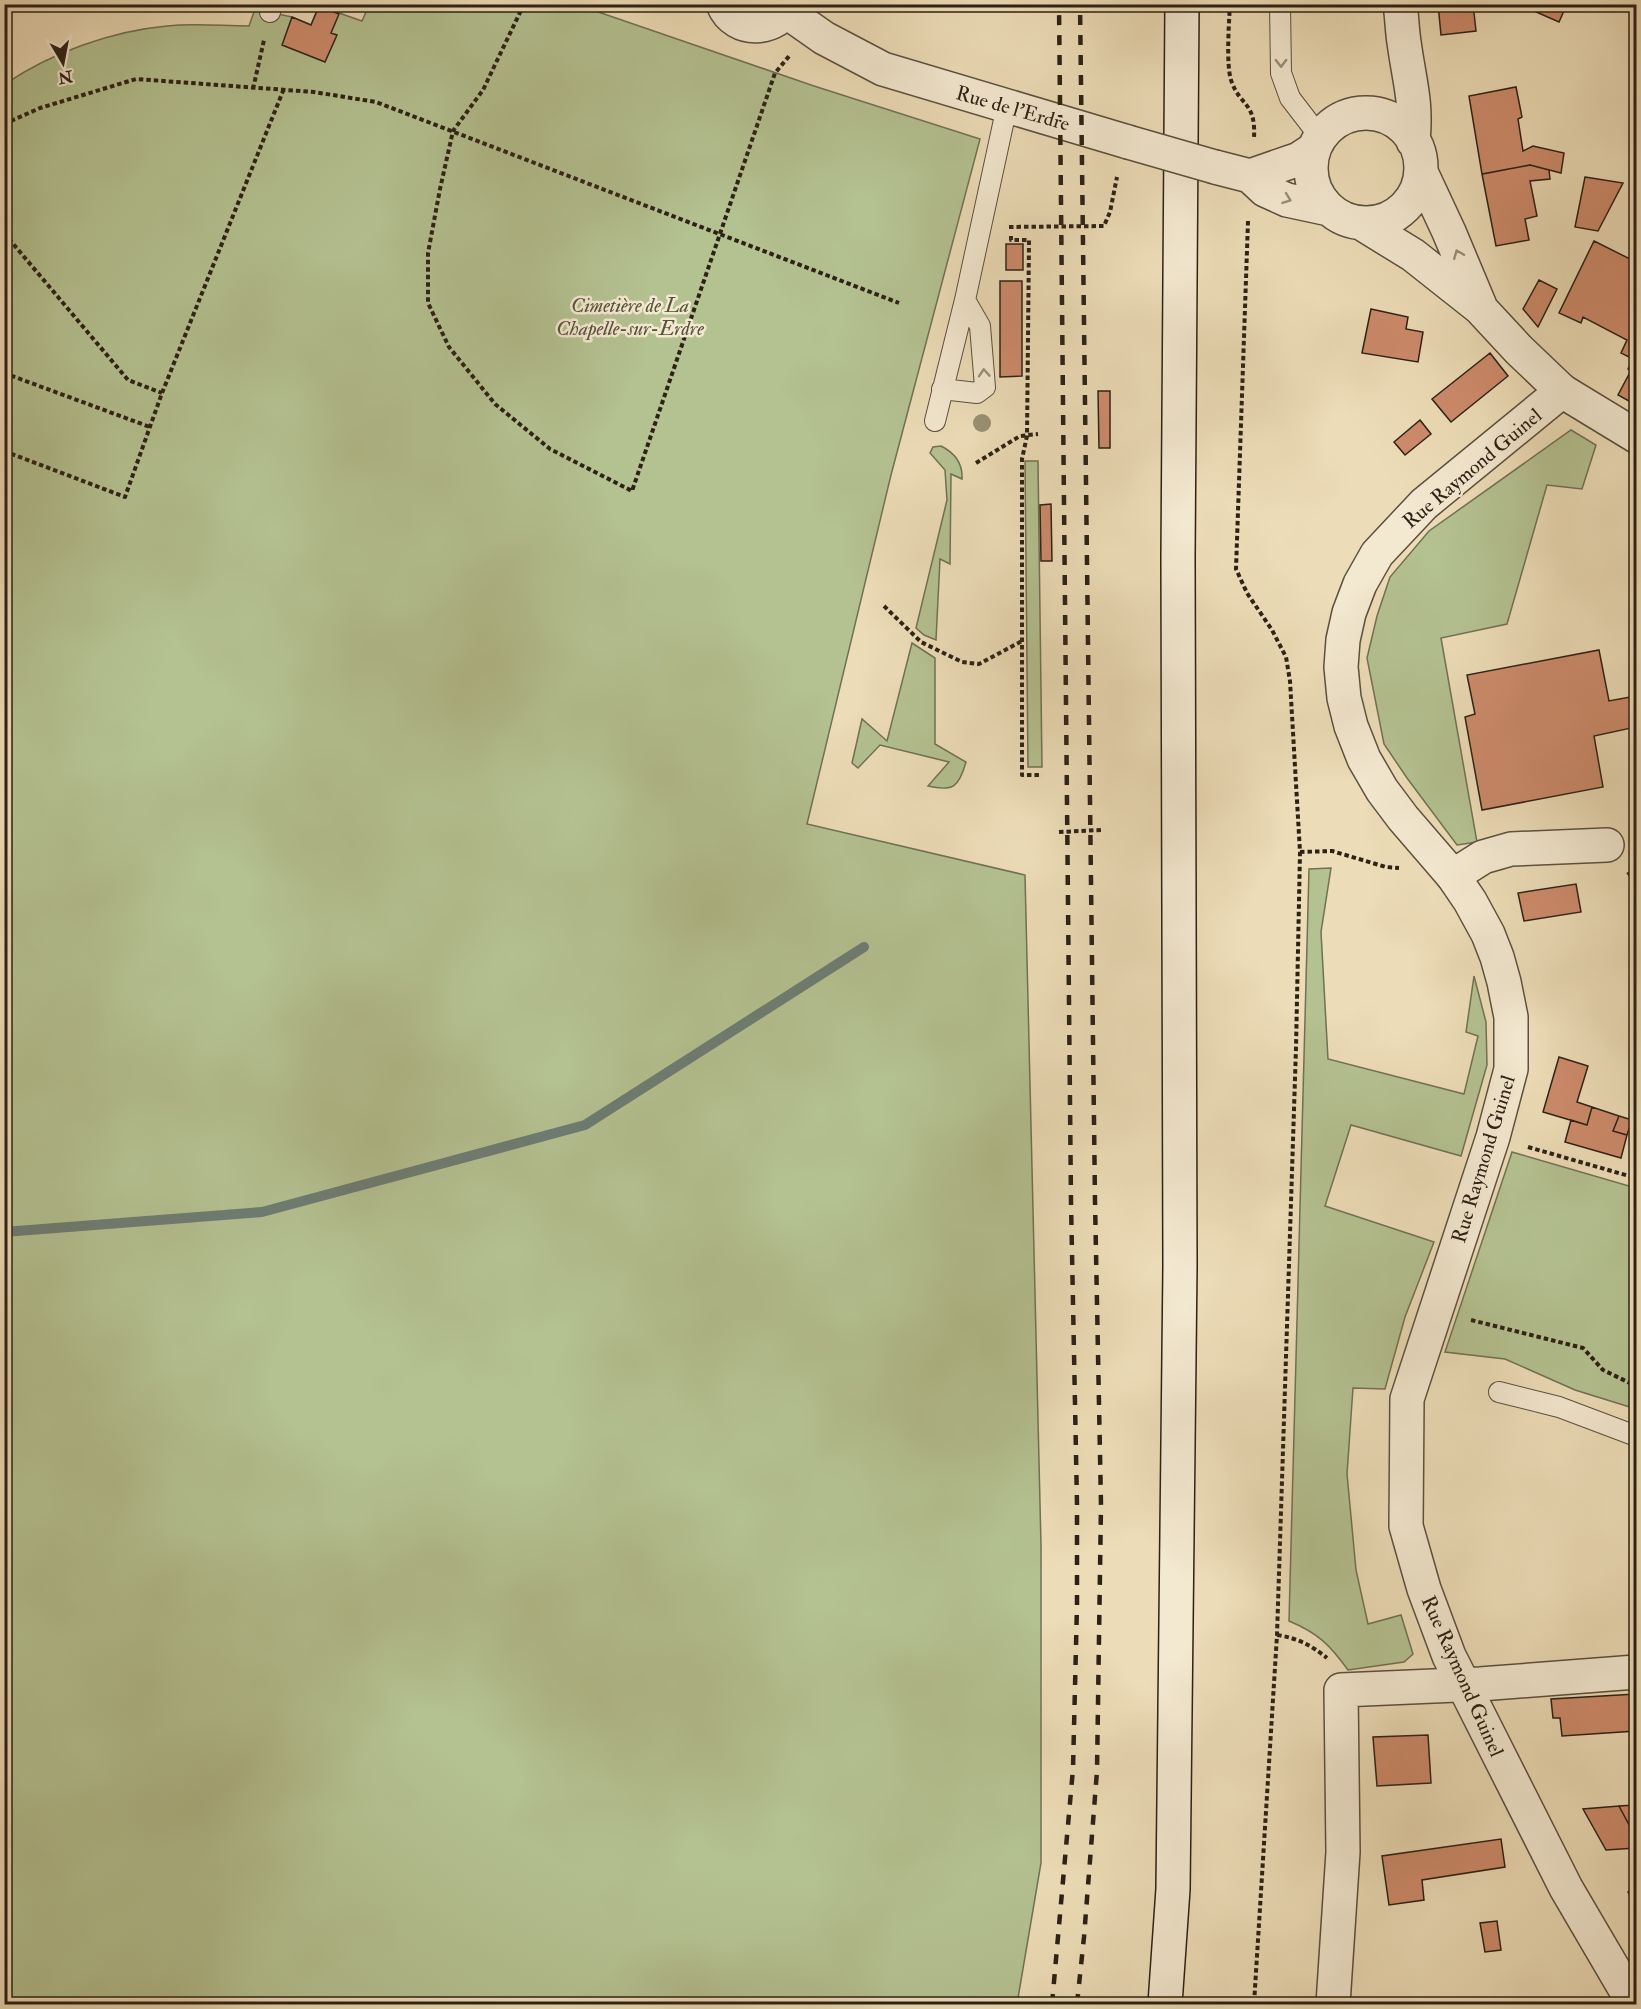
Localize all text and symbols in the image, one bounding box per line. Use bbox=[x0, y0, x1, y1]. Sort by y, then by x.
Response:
north arrow bbox=[33, 33, 93, 93]
one-way arrow bbox=[1275, 58, 1287, 67]
text: N bbox=[56, 66, 75, 88]
street label: Rue de l'Erdre bbox=[953, 80, 1073, 137]
one-way arrow bbox=[1281, 191, 1291, 204]
one-way arrow bbox=[1453, 249, 1465, 260]
park label: Cimetière de La Chapelle-sur-Erdre bbox=[556, 293, 704, 341]
one-way arrow bbox=[977, 368, 990, 377]
street label: Rue Raymond Guinel bbox=[1398, 403, 1547, 534]
street label: Rue Raymond Guinel bbox=[1446, 1072, 1521, 1246]
street label: Rue Raymond Guinel bbox=[1416, 1592, 1509, 1761]

